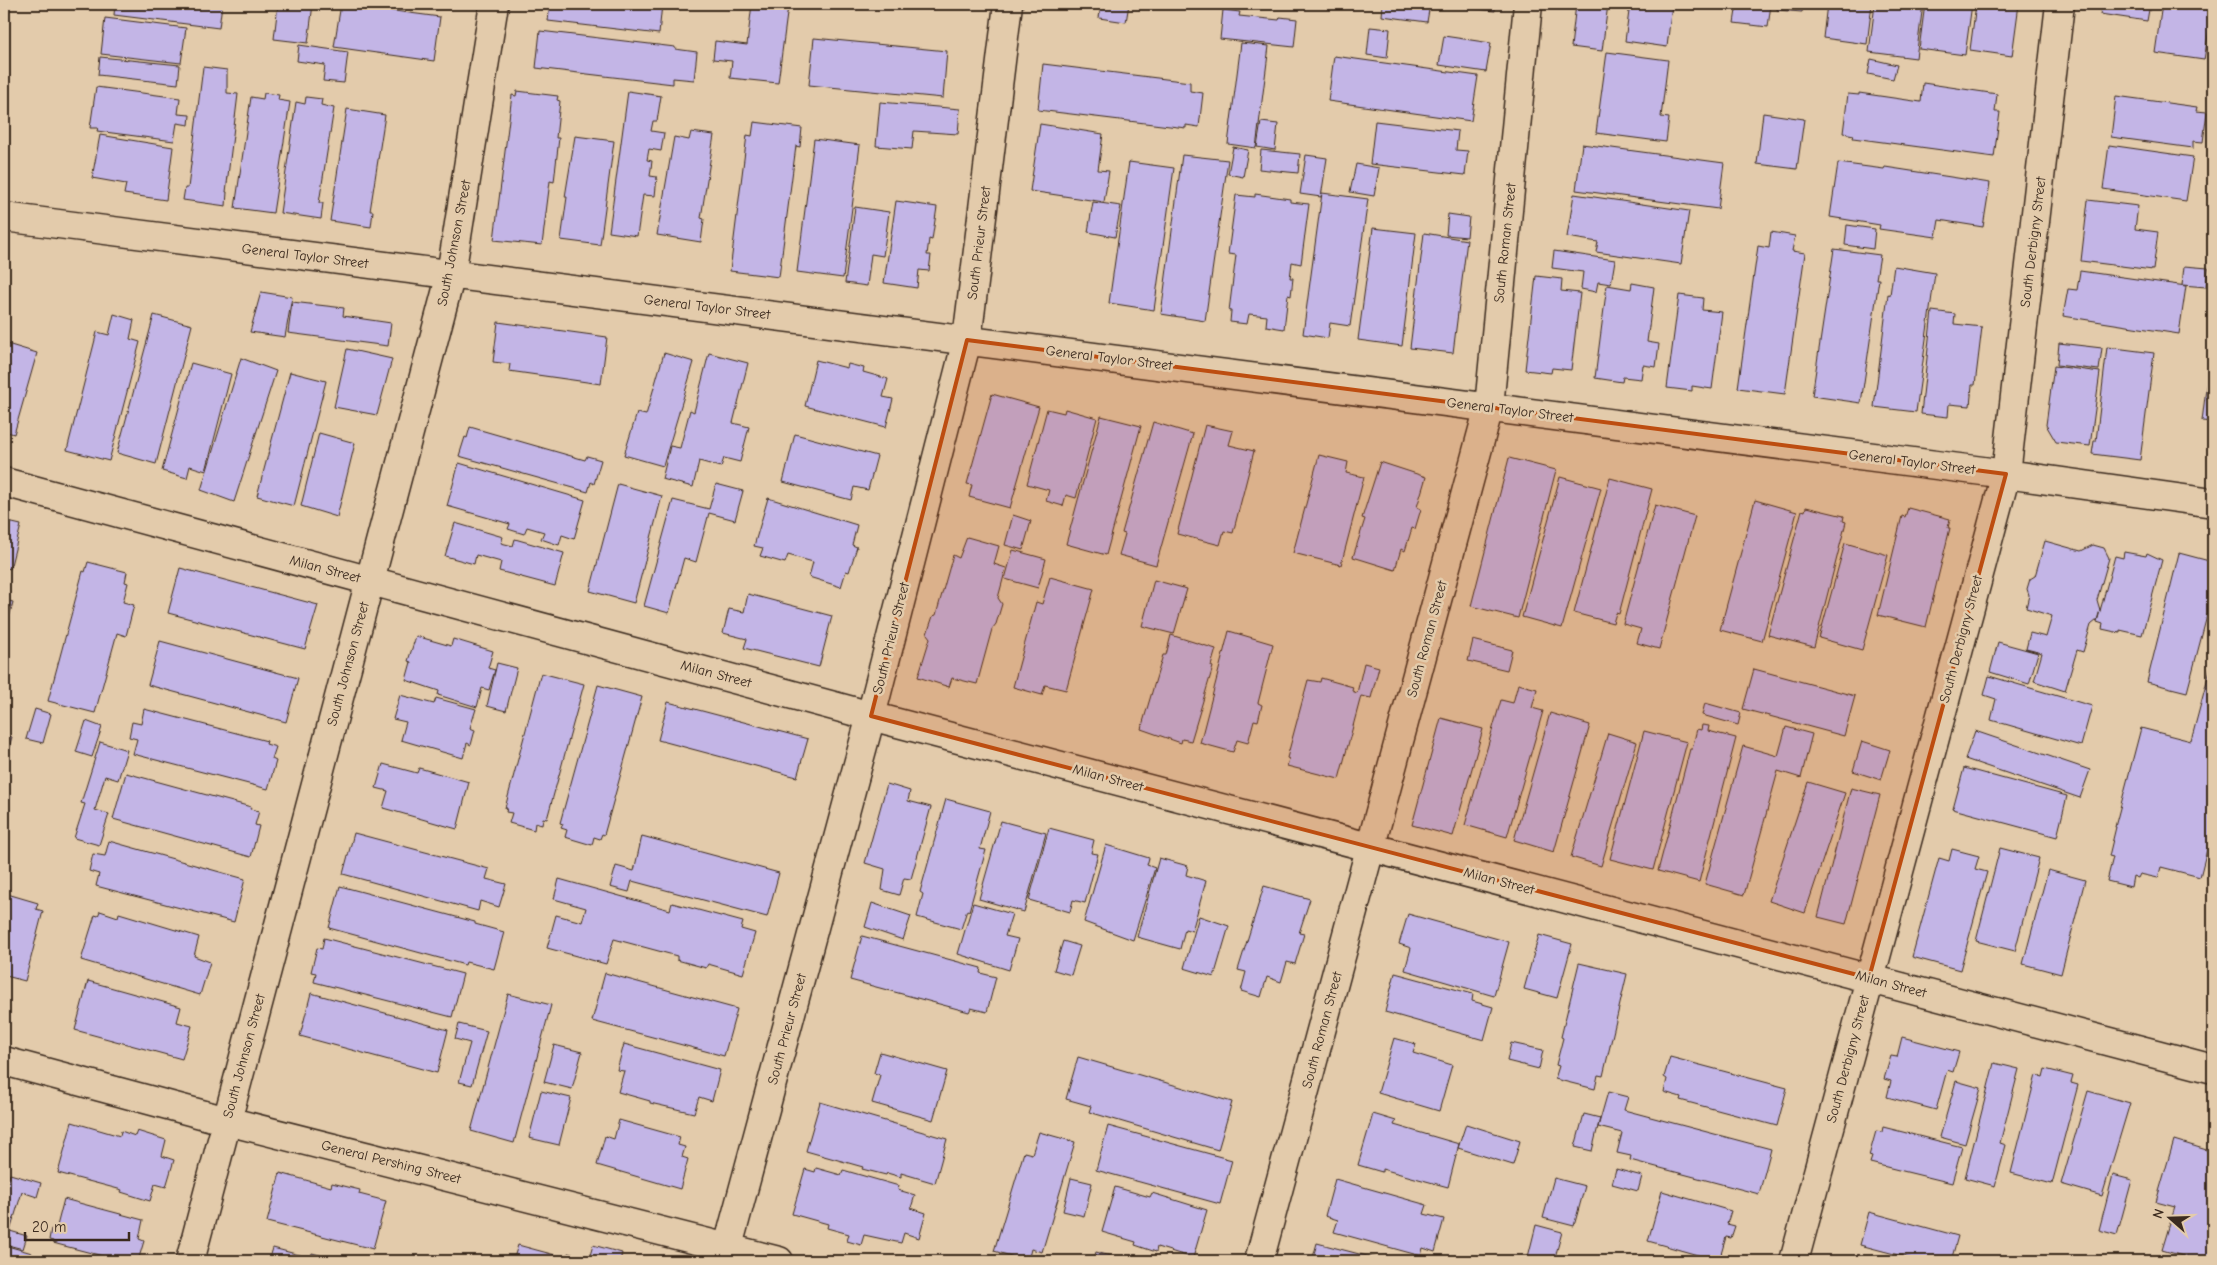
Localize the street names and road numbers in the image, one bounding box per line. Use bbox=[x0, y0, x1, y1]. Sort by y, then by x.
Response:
street label: South Derbigny Street bbox=[2017, 175, 2050, 308]
street label: South Johnson Street bbox=[433, 177, 475, 308]
street label: South Roman Street bbox=[1490, 181, 1520, 304]
street label: South Prieur Street bbox=[964, 184, 995, 301]
street label: General Taylor Street bbox=[241, 240, 370, 272]
street label: General Taylor Street bbox=[643, 291, 772, 323]
street label: General Taylor Street bbox=[1045, 342, 1174, 374]
street label: General Taylor Street bbox=[1446, 394, 1575, 426]
street label: General Taylor Street bbox=[1848, 446, 1977, 478]
street label: Milan Street bbox=[288, 551, 363, 587]
street label: South Derbigny Street bbox=[1936, 572, 1987, 705]
street label: South Roman Street bbox=[1403, 578, 1451, 699]
street label: South Prieur Street bbox=[869, 579, 913, 696]
street label: South Johnson Street bbox=[323, 599, 373, 728]
street label: Milan Street bbox=[679, 656, 754, 692]
street label: Milan Street bbox=[1071, 760, 1146, 796]
street label: Milan Street bbox=[1462, 863, 1537, 899]
street label: Milan Street bbox=[1854, 966, 1929, 1002]
street label: South Roman Street bbox=[1298, 969, 1346, 1090]
street label: South Prieur Street bbox=[764, 971, 810, 1087]
street label: South Johnson Street bbox=[219, 991, 269, 1120]
street label: South Derbigny Street bbox=[1823, 992, 1874, 1125]
street label: General Pershing Street bbox=[319, 1136, 464, 1188]

